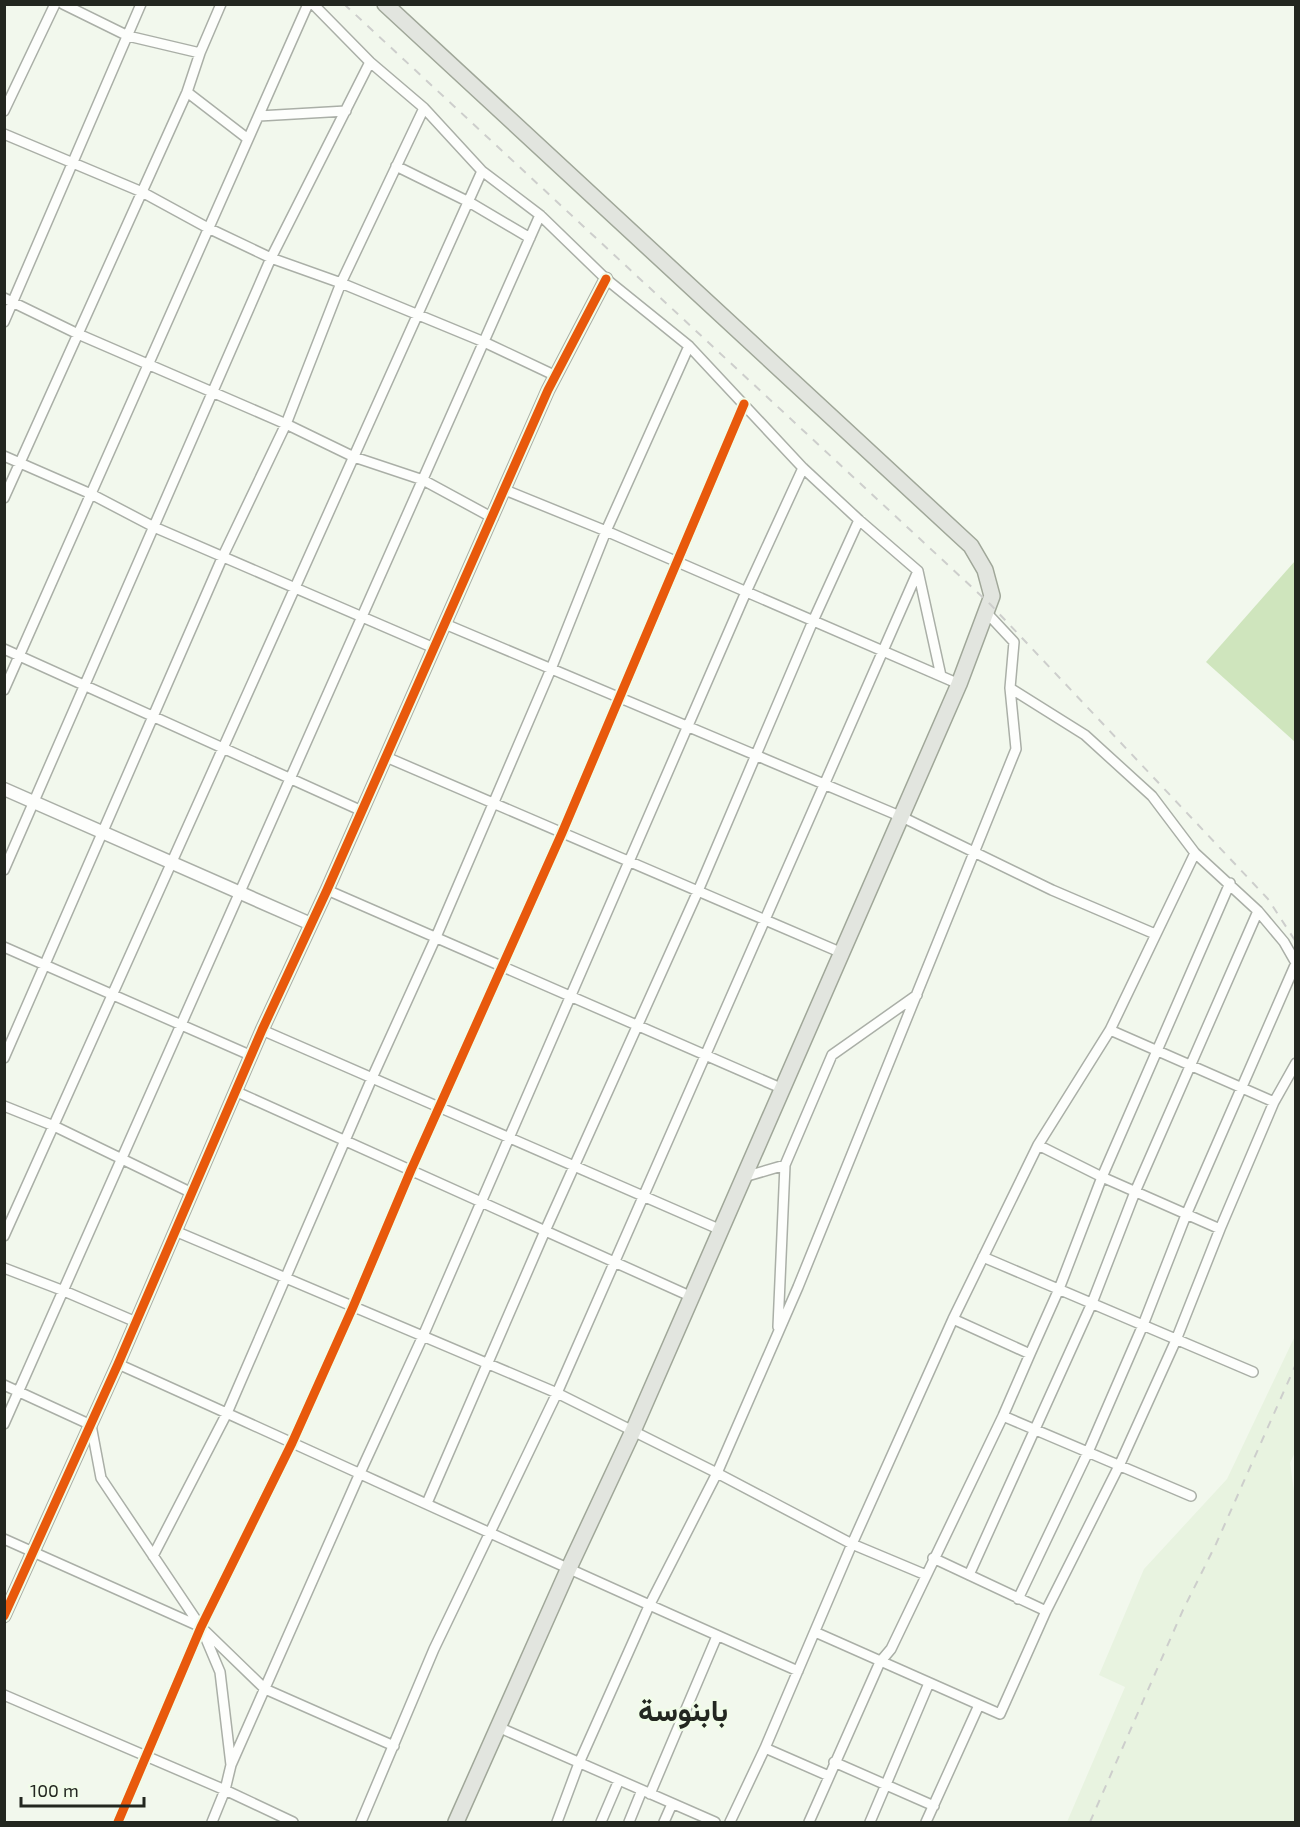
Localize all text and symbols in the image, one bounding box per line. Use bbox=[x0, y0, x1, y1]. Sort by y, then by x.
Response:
district label: بابنوسة bbox=[638, 1691, 728, 1729]
scale bar bbox=[21, 1770, 144, 1808]
text: 100 m bbox=[30, 1779, 79, 1801]

